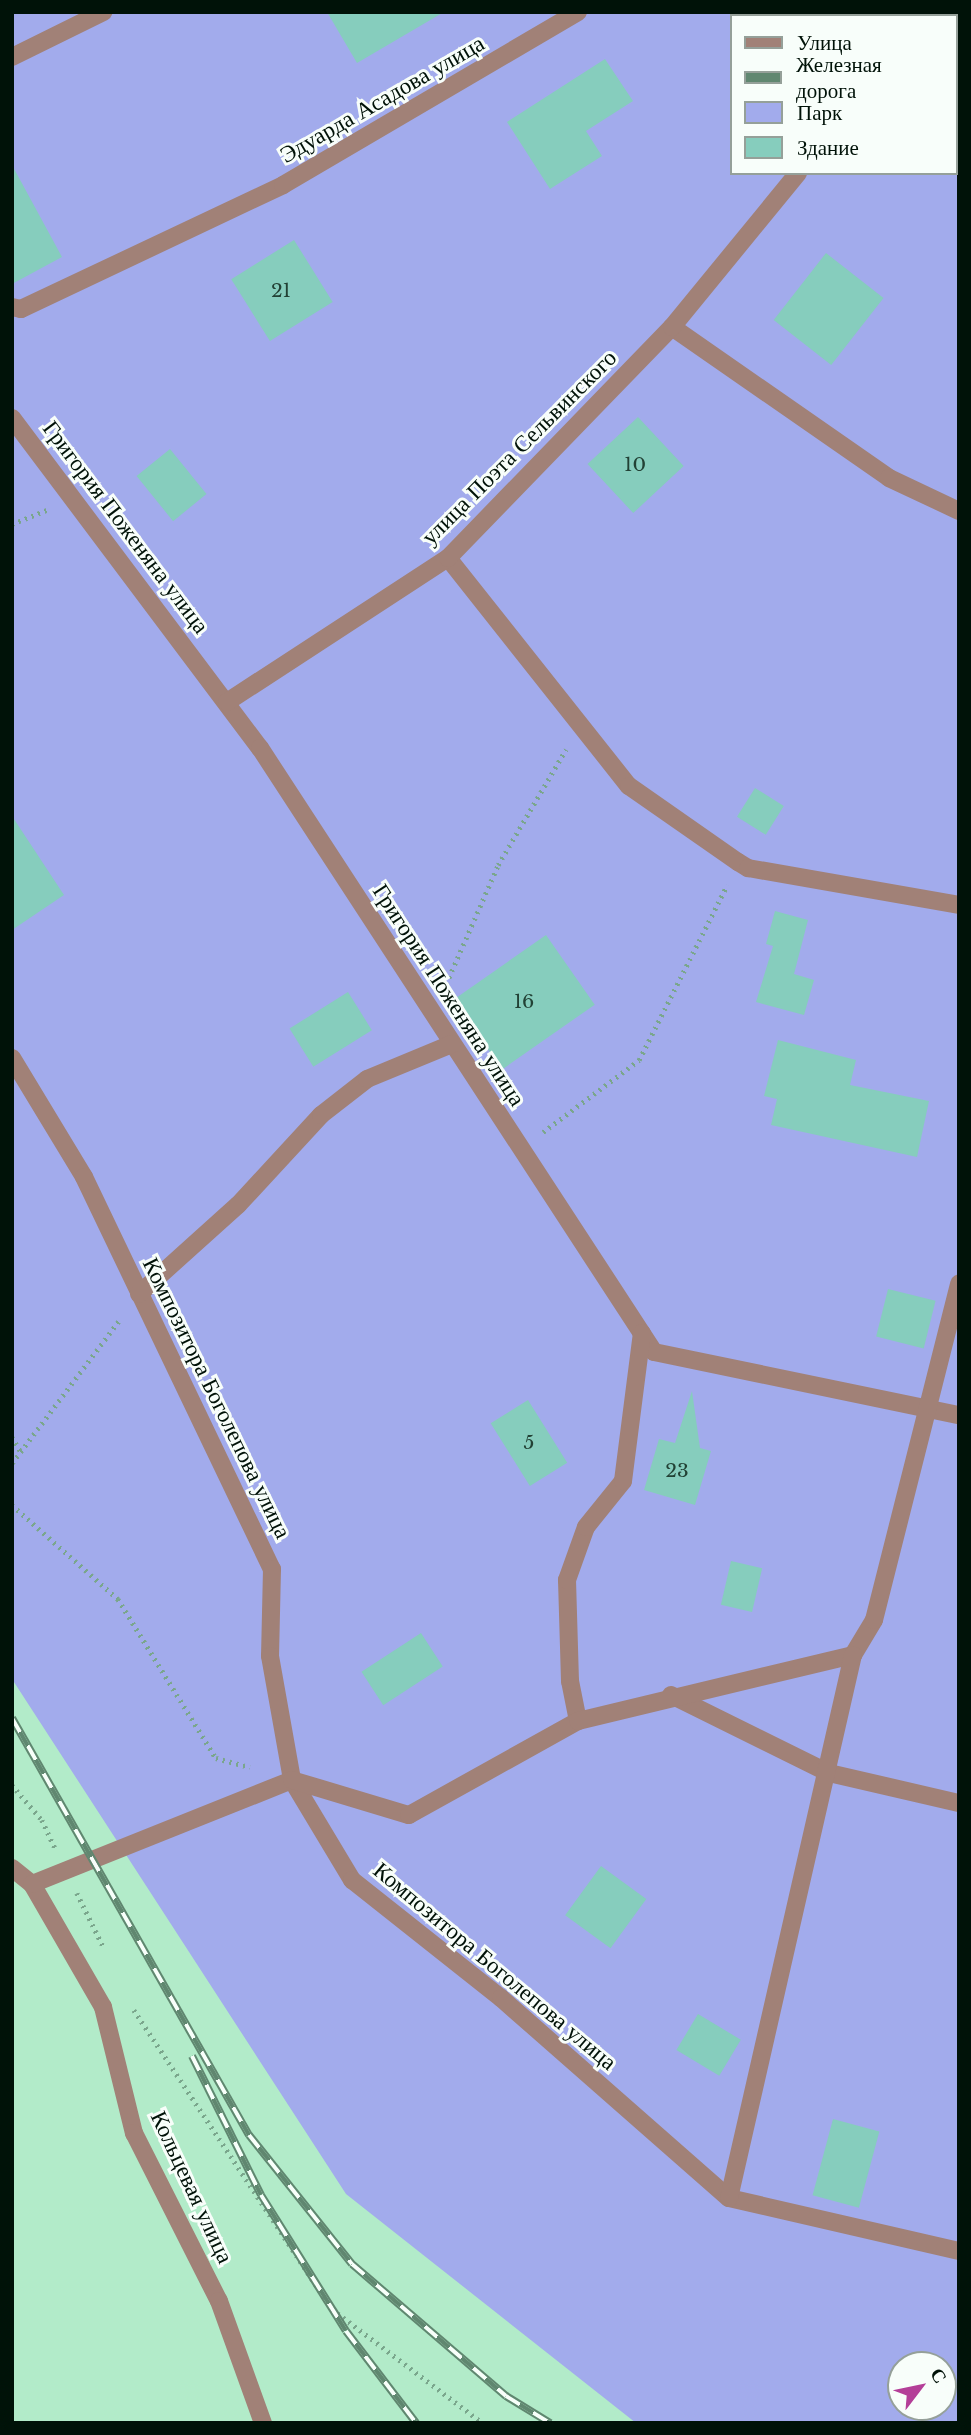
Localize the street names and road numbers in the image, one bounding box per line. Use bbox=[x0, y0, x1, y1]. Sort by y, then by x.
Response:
street label: Эдуарда Асадова улица bbox=[275, 29, 489, 169]
street label: улица Поэта Сельвинского bbox=[416, 344, 622, 550]
street label: Григория Поженяна улица bbox=[37, 415, 215, 639]
street label: Григория Поженяна улица bbox=[367, 879, 531, 1111]
street label: Композитора Боголепова улица bbox=[137, 1253, 297, 1543]
street label: Композитора Боголепова улица bbox=[368, 1856, 622, 2076]
street label: Кольцевая улица bbox=[145, 2107, 239, 2267]

